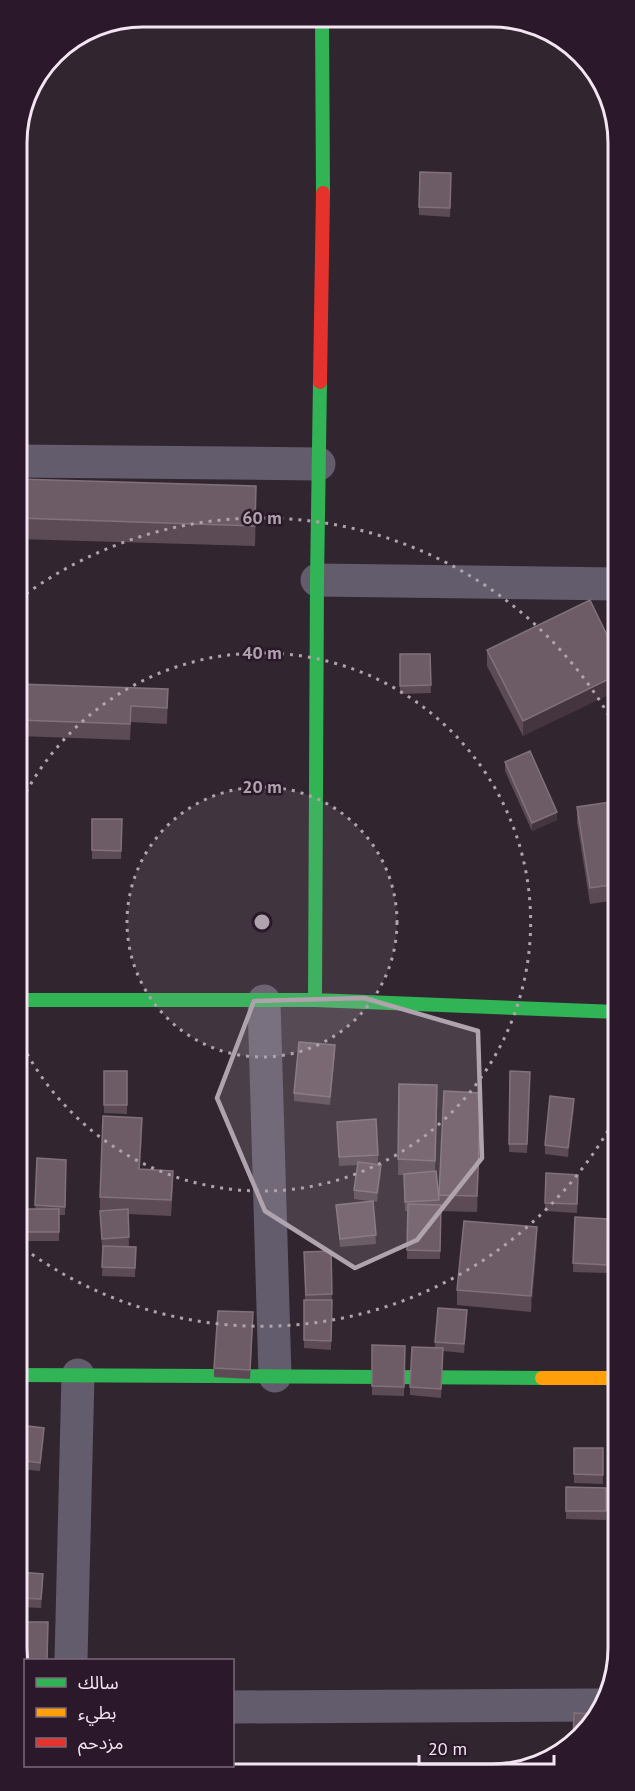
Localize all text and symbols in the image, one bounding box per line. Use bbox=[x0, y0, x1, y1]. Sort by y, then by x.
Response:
text: 60 m bbox=[242, 506, 282, 529]
text: 40 m bbox=[242, 641, 282, 664]
text: 20 m bbox=[242, 775, 282, 798]
centre of rings bbox=[252, 912, 272, 932]
legend bbox=[24, 1659, 234, 1767]
text: سالك bbox=[78, 1671, 119, 1694]
text: بطيء bbox=[78, 1701, 116, 1726]
scale bar bbox=[419, 1728, 554, 1766]
text: مزدحم bbox=[78, 1731, 123, 1756]
text: 20 m bbox=[428, 1737, 467, 1760]

